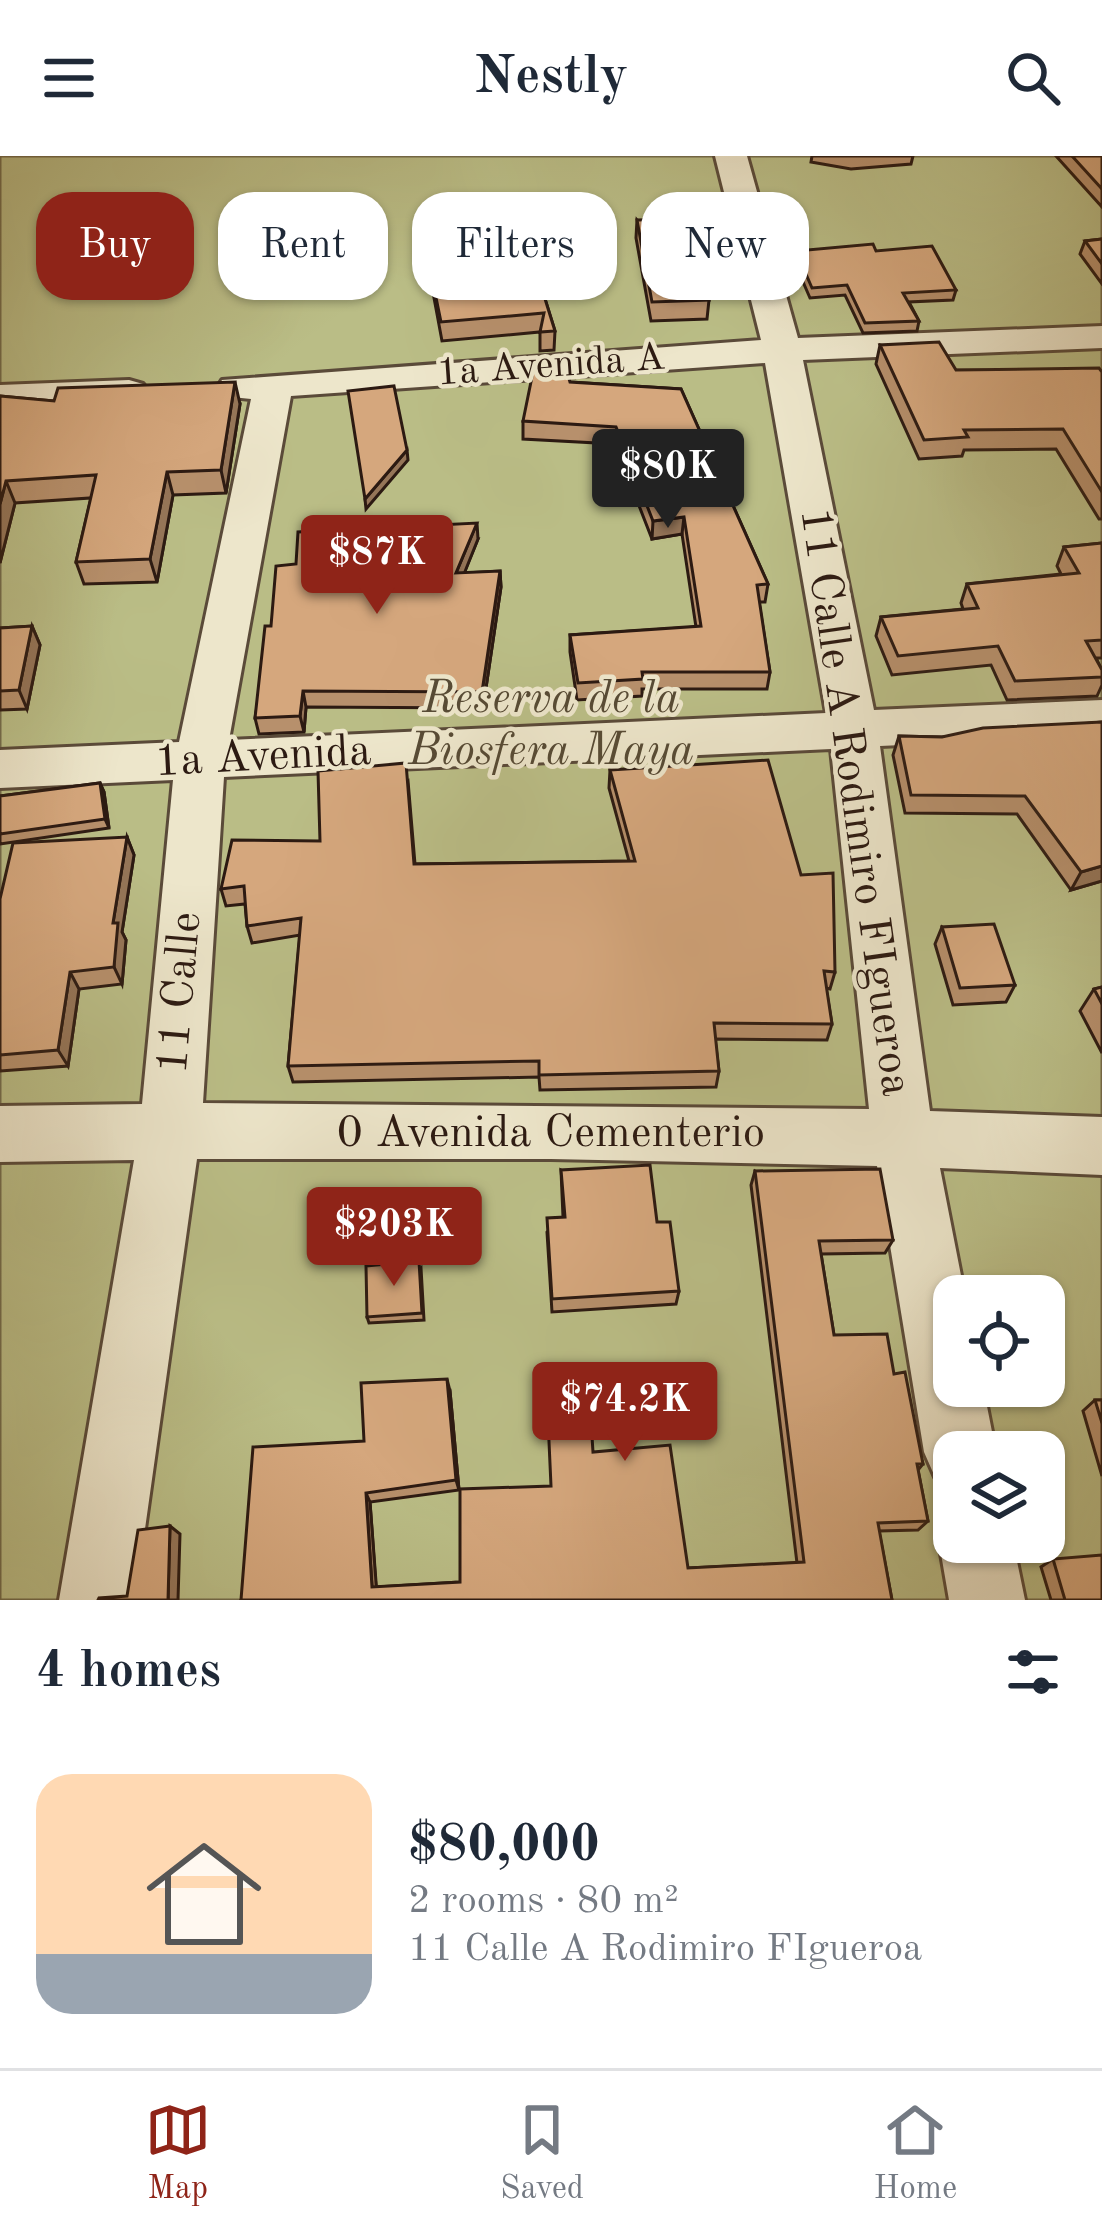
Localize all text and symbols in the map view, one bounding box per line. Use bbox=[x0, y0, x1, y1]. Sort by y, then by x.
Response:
icon: menu bbox=[36, 45, 102, 111]
icon: search bbox=[1000, 45, 1066, 111]
text: Nestly bbox=[474, 51, 628, 105]
chip: Buy bbox=[36, 192, 194, 300]
chip: Rent bbox=[218, 192, 388, 300]
chip: Filters bbox=[412, 192, 617, 300]
chip: New bbox=[641, 192, 809, 300]
street label: 1a Avenida A bbox=[436, 339, 666, 393]
pin: $80K bbox=[597, 429, 739, 531]
text: $80K bbox=[619, 448, 717, 487]
street label: 11 Calle A Rodimiro FIgueroa bbox=[790, 505, 918, 1099]
pin: $87K bbox=[306, 515, 448, 617]
text: $87K bbox=[328, 534, 426, 573]
park label: Reserva de la Biosfera Maya bbox=[407, 678, 694, 775]
street label: 1a Avenida bbox=[153, 730, 373, 786]
street label: 11 Calle bbox=[152, 910, 210, 1076]
street label: 0 Avenida Cementerio bbox=[337, 1112, 765, 1157]
pin: $203K bbox=[310, 1187, 478, 1289]
text: $203K bbox=[334, 1206, 454, 1245]
map controls bbox=[933, 1275, 1065, 1563]
button: locate bbox=[933, 1275, 1065, 1407]
pin: $74.2K bbox=[527, 1362, 723, 1464]
text: $74.2K bbox=[559, 1381, 691, 1420]
button: layers bbox=[933, 1431, 1065, 1563]
icon: filters bbox=[1000, 1639, 1066, 1705]
text: 4 homes bbox=[36, 1647, 221, 1698]
text: $80,000 bbox=[408, 1821, 600, 1872]
icon: home bbox=[132, 1822, 276, 1966]
text: 2 rooms · 80 m² bbox=[408, 1882, 679, 1921]
text: 11 Calle A Rodimiro FIgueroa bbox=[408, 1930, 922, 1969]
tab: Map bbox=[145, 2097, 211, 2210]
tab: Saved bbox=[500, 2097, 584, 2210]
tab: Home bbox=[874, 2097, 957, 2210]

